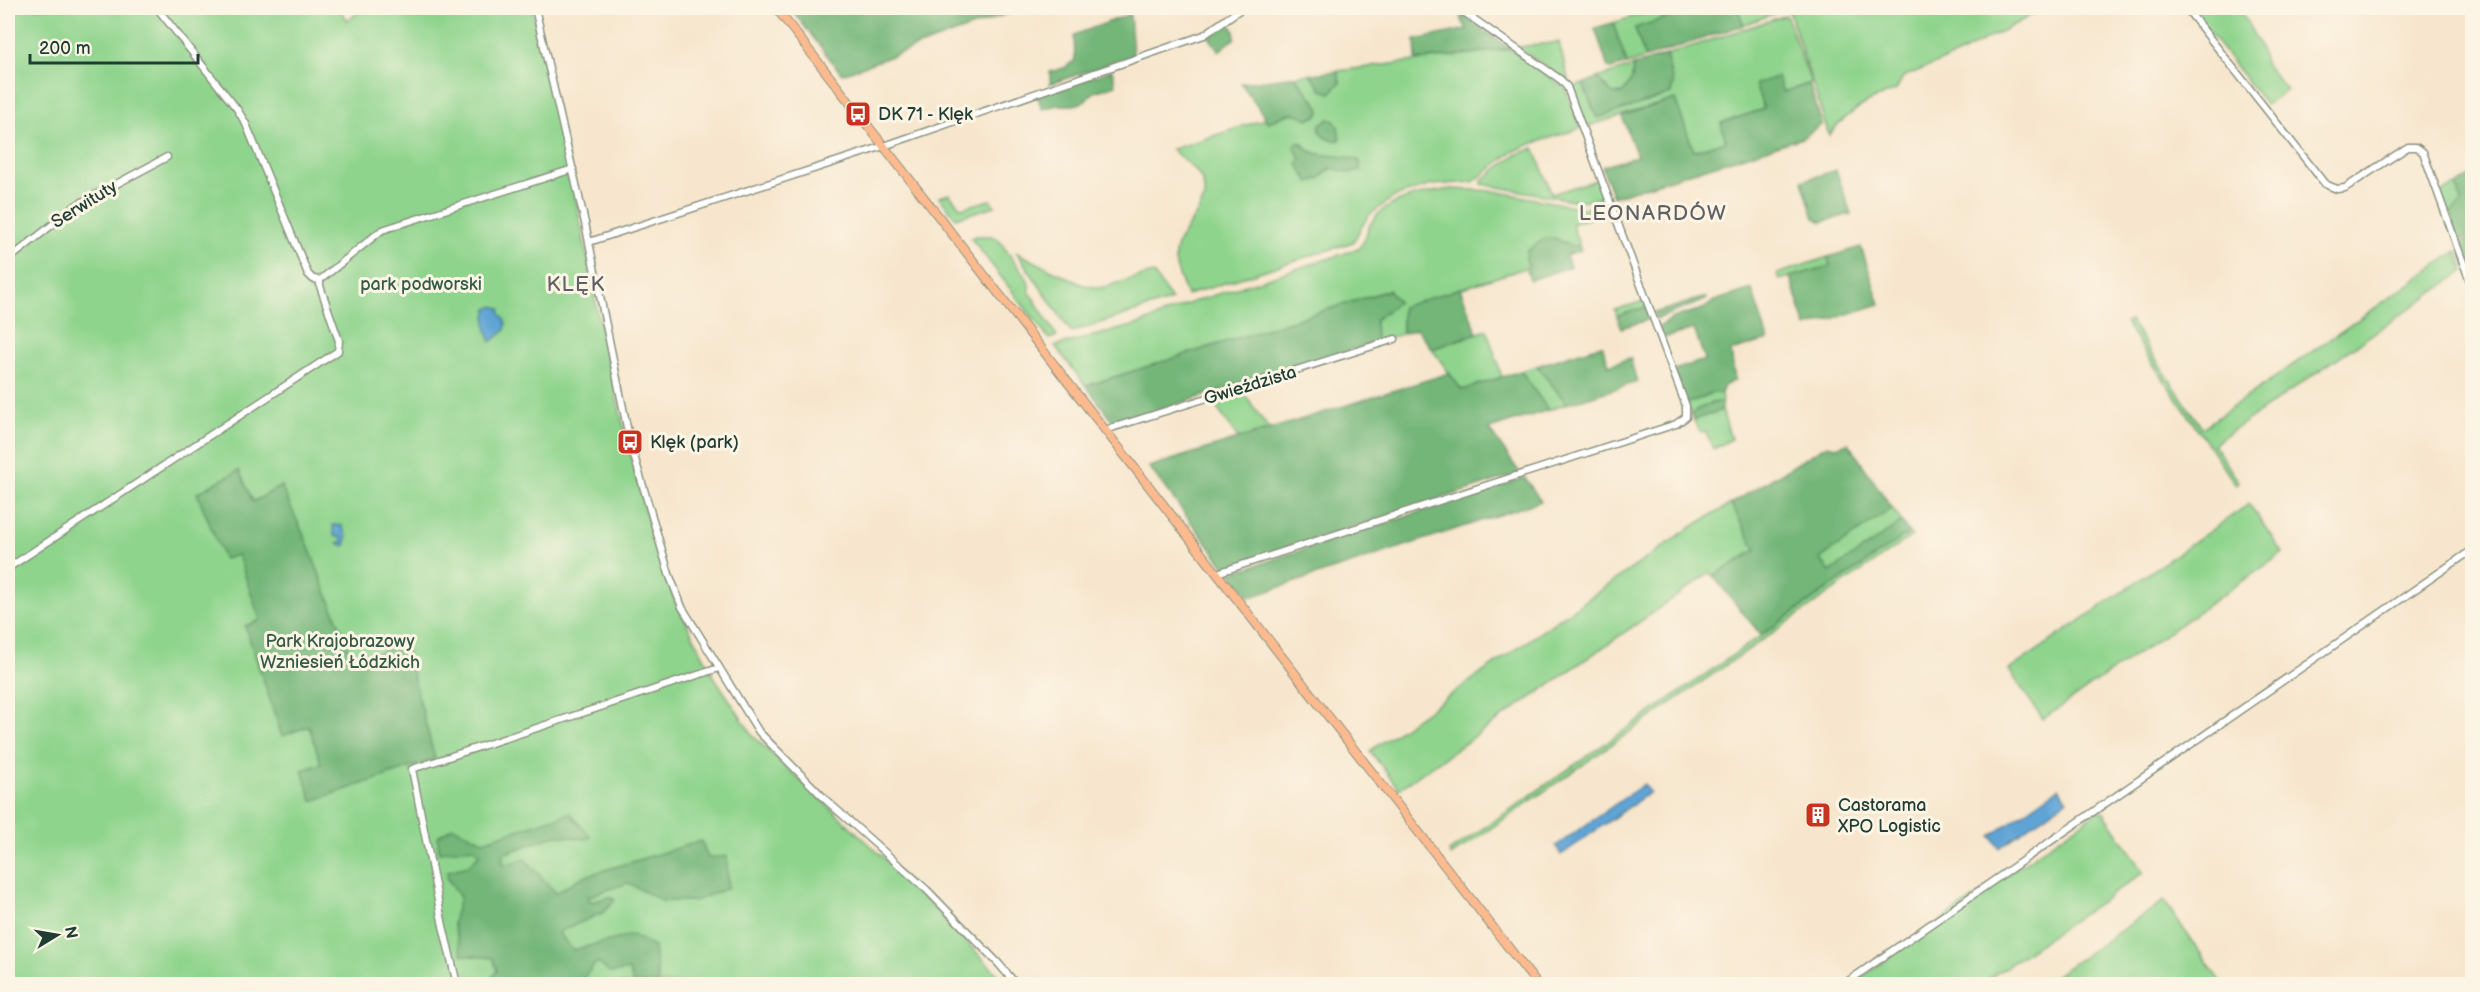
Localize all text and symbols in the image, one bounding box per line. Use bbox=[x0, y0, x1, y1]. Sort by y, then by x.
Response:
scale bar bbox=[30, 27, 198, 65]
text: 200 m bbox=[39, 38, 91, 59]
bus stop icon: DK 71 - Klęk bbox=[843, 99, 873, 129]
place label: DK 71 - Klęk bbox=[878, 104, 973, 125]
street label: Serwituty bbox=[48, 176, 122, 233]
district label: LEONARDÓW bbox=[1579, 201, 1727, 226]
district label: KLĘK bbox=[546, 272, 606, 297]
park label: park podworski bbox=[360, 274, 482, 295]
street label: Gwieździsta bbox=[1201, 361, 1299, 410]
bus stop icon: Klęk (park) bbox=[615, 427, 645, 457]
place label: Klęk (park) bbox=[650, 432, 739, 453]
park label: Park Krajobrazowy Wzniesień Łódzkich bbox=[260, 631, 420, 673]
place label: Castorama XPO Logistic bbox=[1837, 795, 1941, 837]
building icon: Castorama XPO Logistic bbox=[1803, 800, 1833, 830]
north arrow bbox=[27, 905, 87, 965]
text: N bbox=[60, 925, 81, 940]

